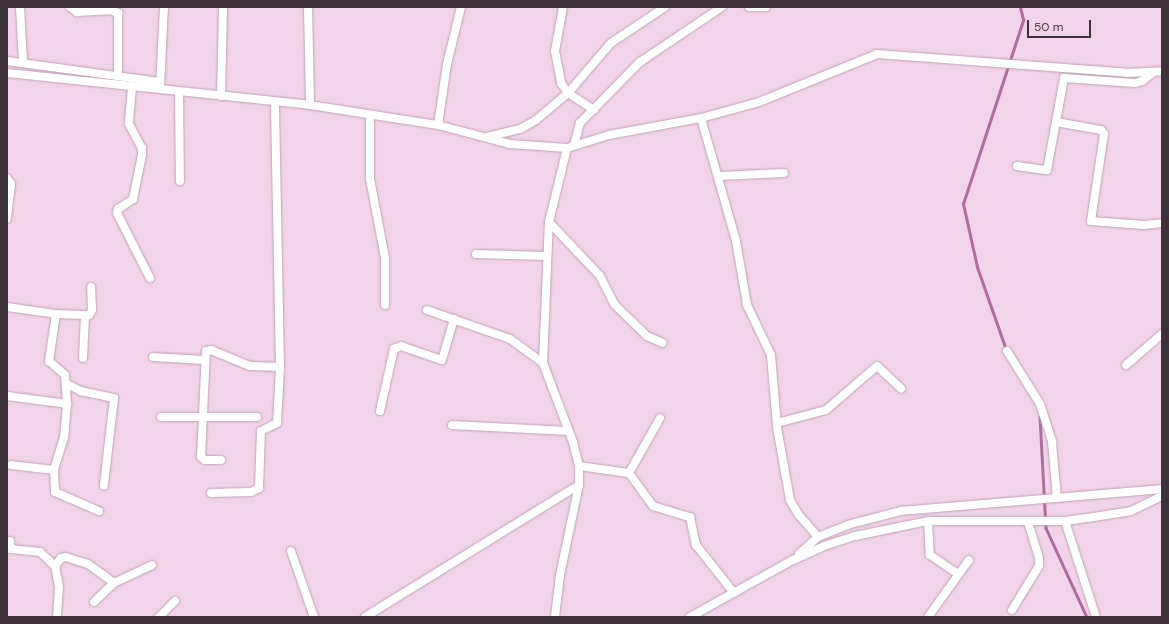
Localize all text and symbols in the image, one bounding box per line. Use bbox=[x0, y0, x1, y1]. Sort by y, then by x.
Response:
scale bar bbox=[1029, 12, 1093, 38]
text: 50 m bbox=[1034, 19, 1063, 35]

